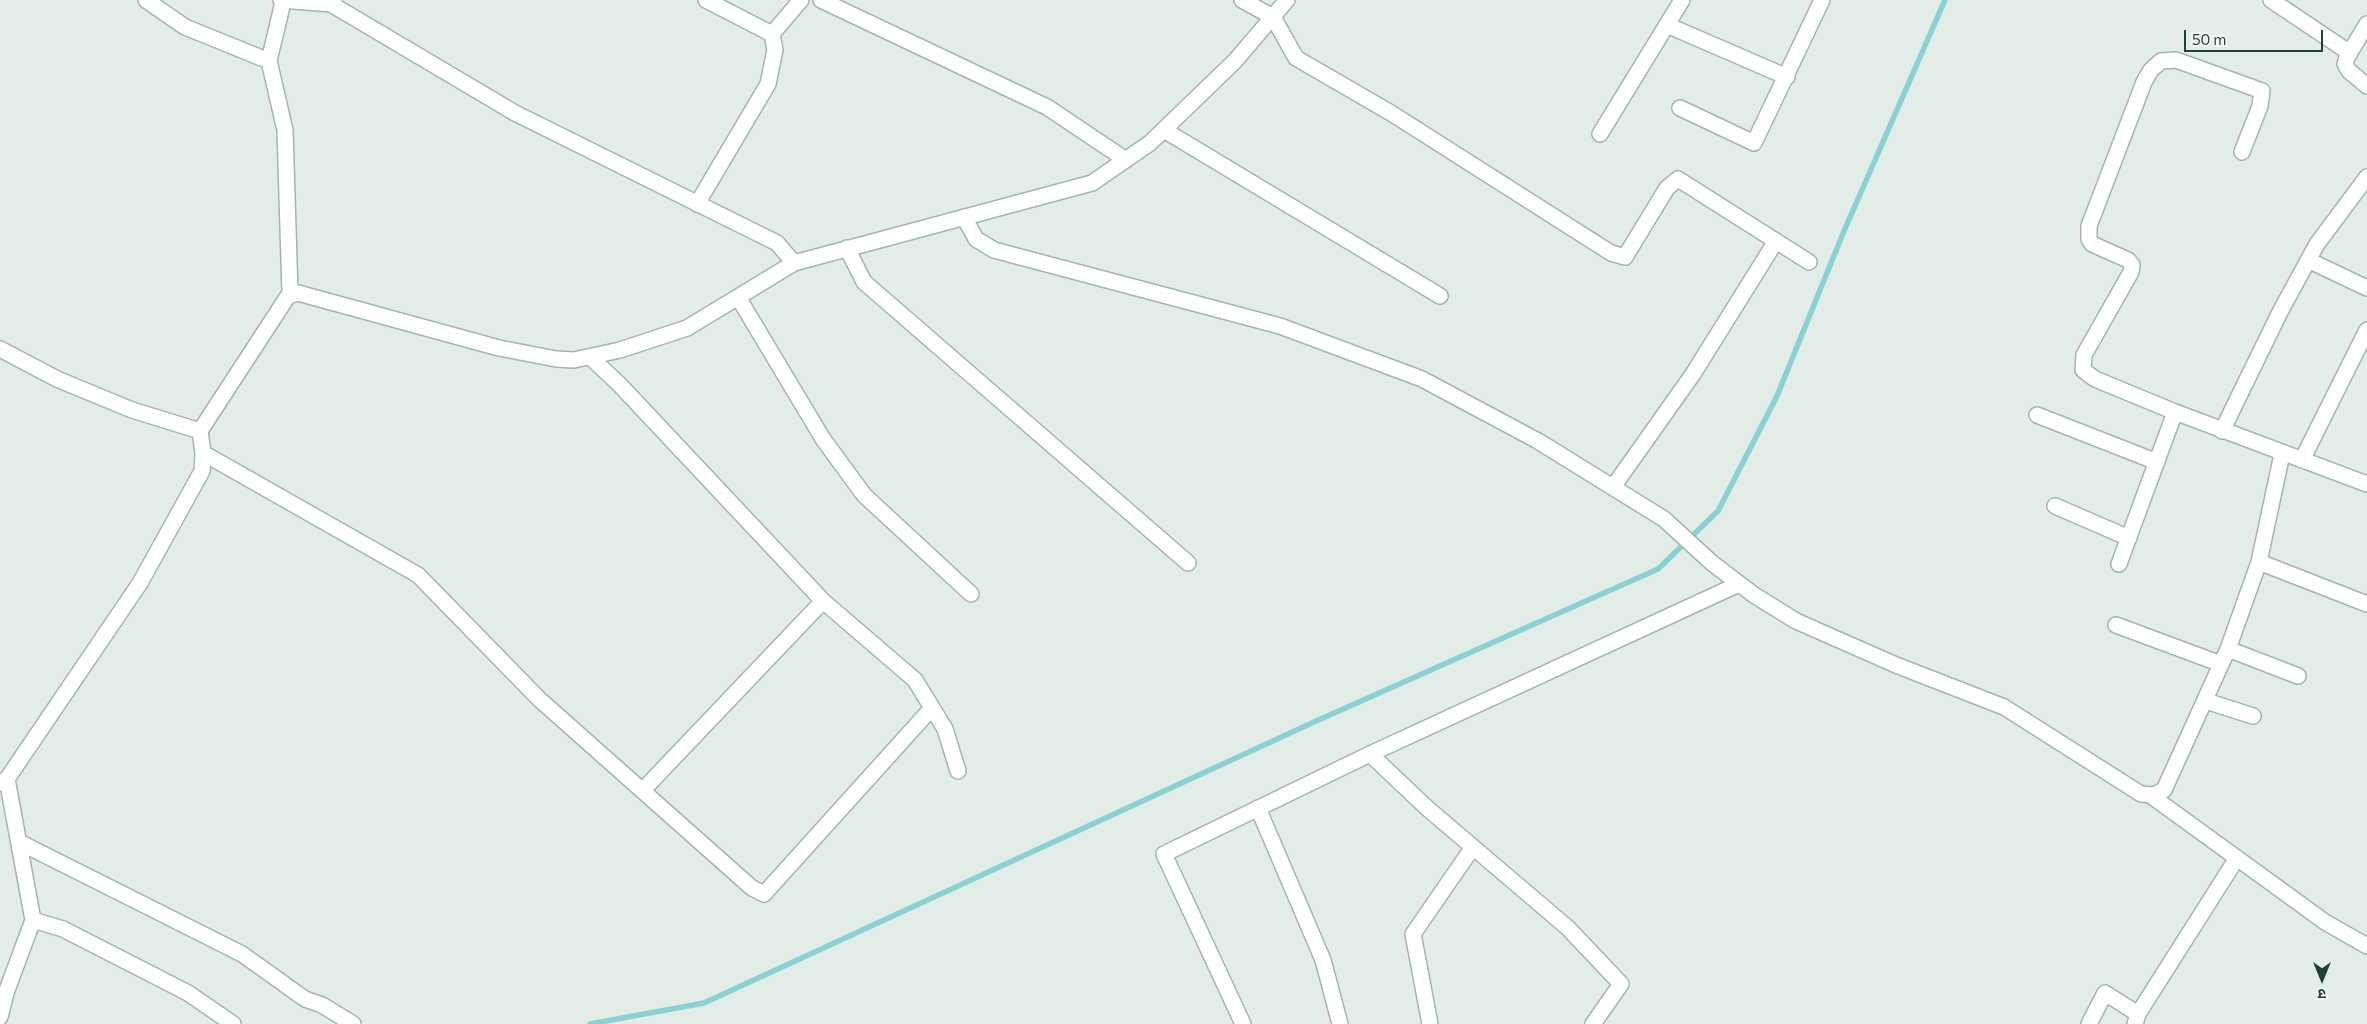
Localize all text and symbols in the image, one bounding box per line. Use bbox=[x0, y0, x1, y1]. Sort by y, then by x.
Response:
scale bar bbox=[2187, 20, 2326, 52]
text: 50 m bbox=[2192, 30, 2226, 48]
north arrow bbox=[2297, 954, 2347, 1004]
text: उ bbox=[2318, 986, 2326, 1003]

